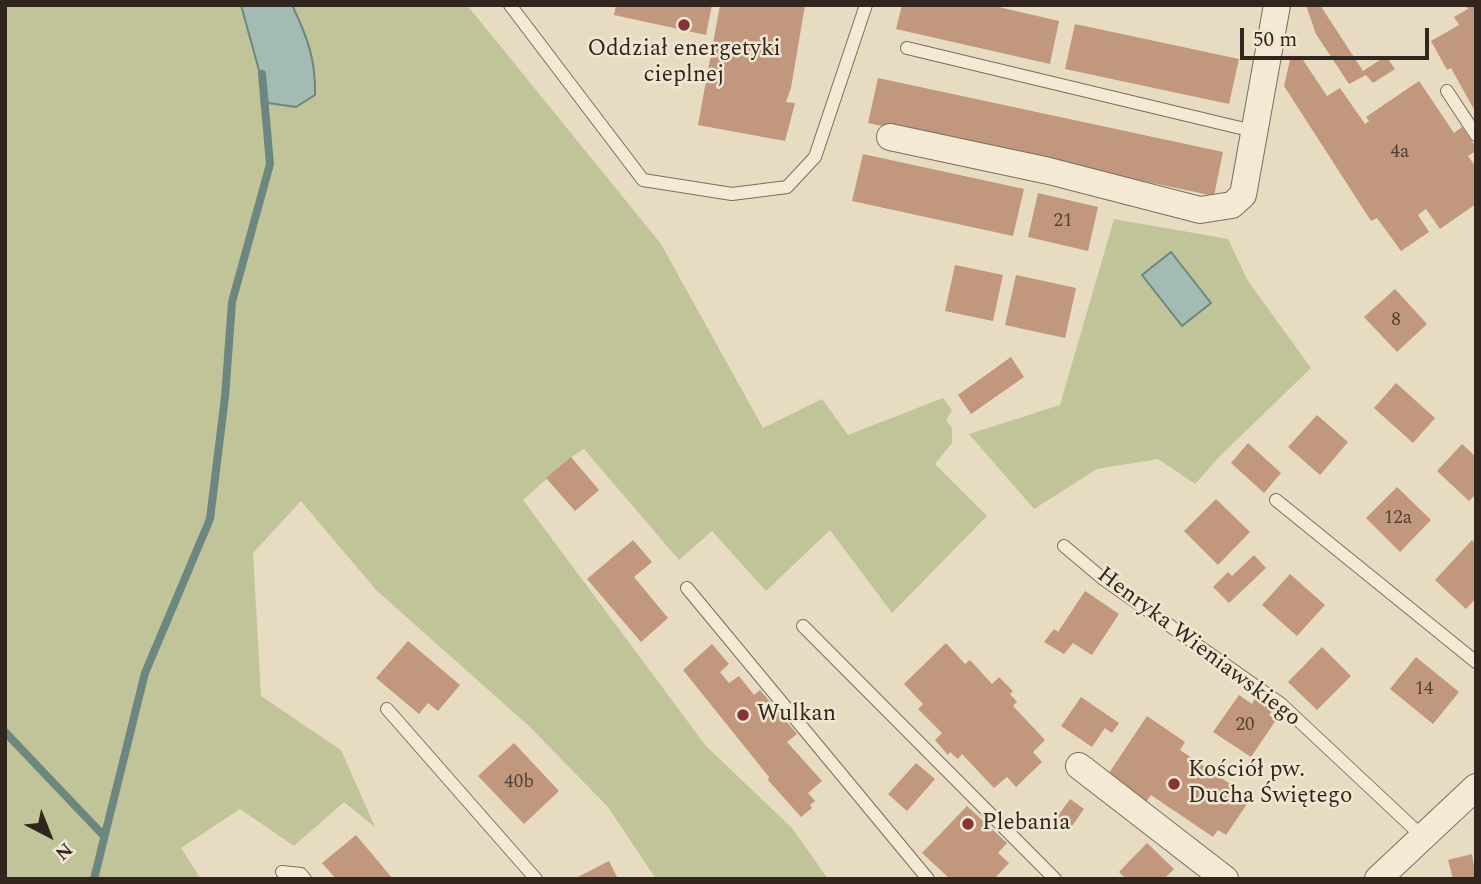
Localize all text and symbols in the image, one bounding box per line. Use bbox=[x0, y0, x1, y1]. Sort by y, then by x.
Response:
scale bar bbox=[1243, 14, 1432, 58]
marker: Oddział energetyki cieplnej bbox=[676, 17, 692, 33]
text: 50 m bbox=[1253, 24, 1297, 56]
place label: Oddział energetyki cieplnej bbox=[587, 36, 781, 90]
house number: 4a bbox=[1391, 142, 1409, 164]
house number: 21 bbox=[1054, 211, 1072, 233]
house number: 8 bbox=[1391, 310, 1401, 332]
house number: 12a bbox=[1384, 508, 1412, 530]
street label: Henryka Wieniawskiego bbox=[1091, 562, 1305, 734]
house number: 14 bbox=[1415, 679, 1433, 701]
place label: Wulkan bbox=[757, 701, 836, 729]
marker: Wulkan bbox=[735, 707, 751, 723]
house number: 20 bbox=[1236, 715, 1254, 737]
place label: Kościół pw. Ducha Świętego bbox=[1188, 757, 1352, 811]
house number: 40b bbox=[504, 772, 534, 794]
marker: Kościół pw. Ducha Świętego bbox=[1166, 776, 1182, 792]
north arrow bbox=[14, 800, 84, 870]
place label: Plebania bbox=[982, 810, 1071, 838]
marker: Plebania bbox=[960, 816, 976, 832]
text: N bbox=[48, 835, 79, 867]

